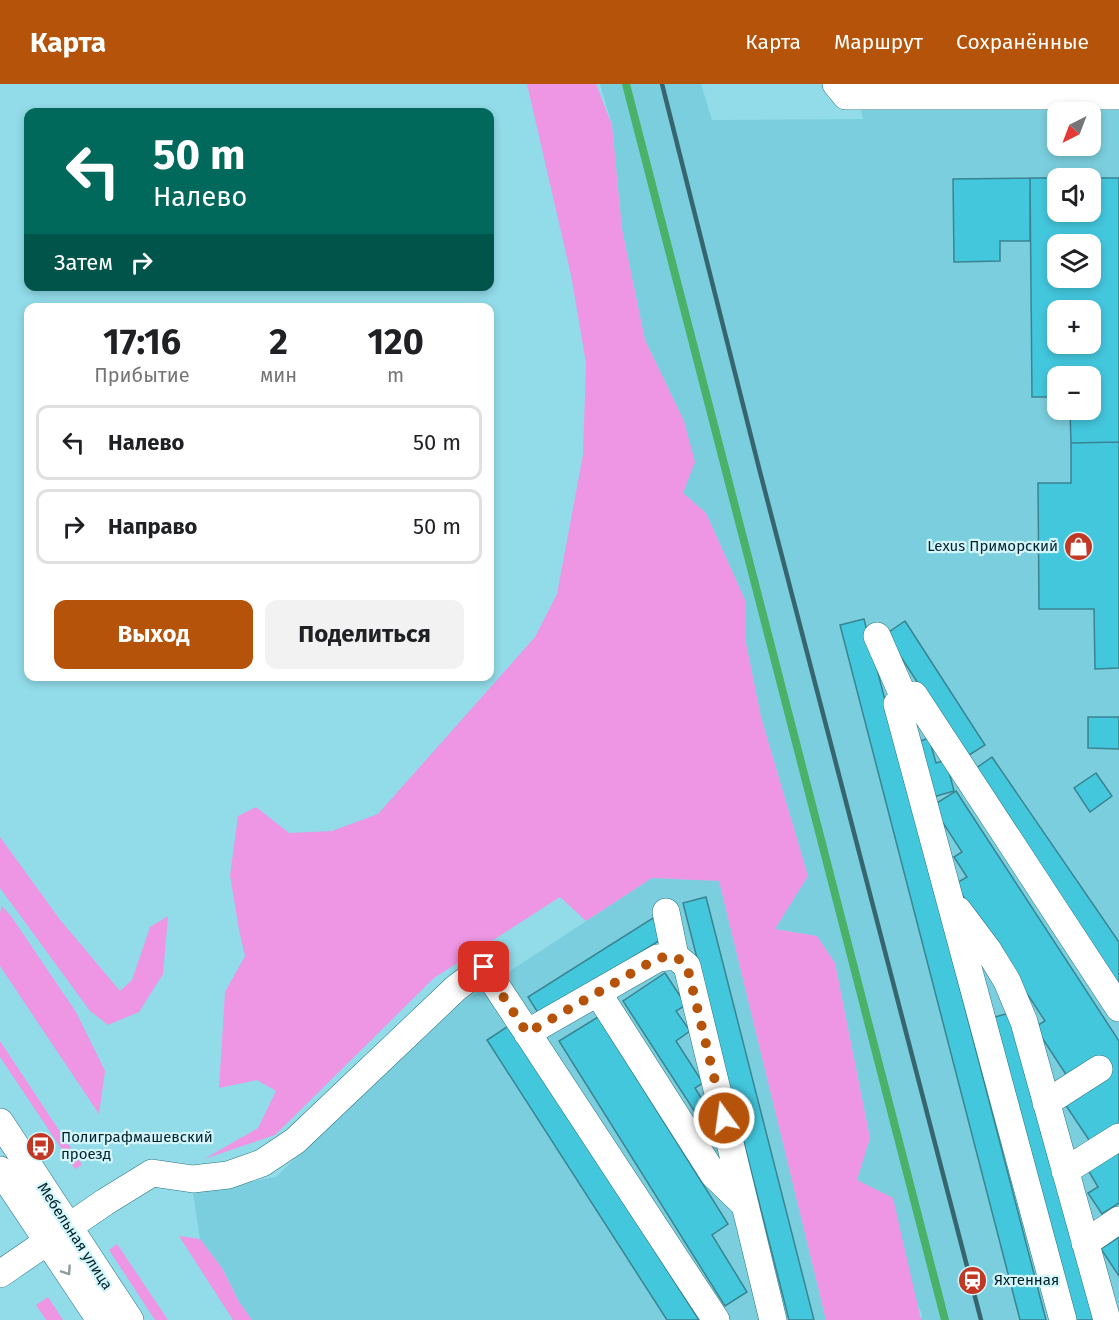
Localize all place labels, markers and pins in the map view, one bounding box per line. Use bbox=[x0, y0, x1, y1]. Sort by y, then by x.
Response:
shop icon: Lexus Приморский bbox=[1063, 530, 1095, 562]
place label: Lexus Приморский bbox=[927, 537, 1058, 555]
pin bbox=[458, 941, 509, 992]
place label: Полиграфмашевский проезд bbox=[61, 1128, 213, 1163]
bus stop icon: Полиграфмашевский проезд bbox=[24, 1130, 56, 1162]
station icon: Яхтенная bbox=[957, 1264, 989, 1296]
place label: Яхтенная bbox=[994, 1271, 1059, 1289]

